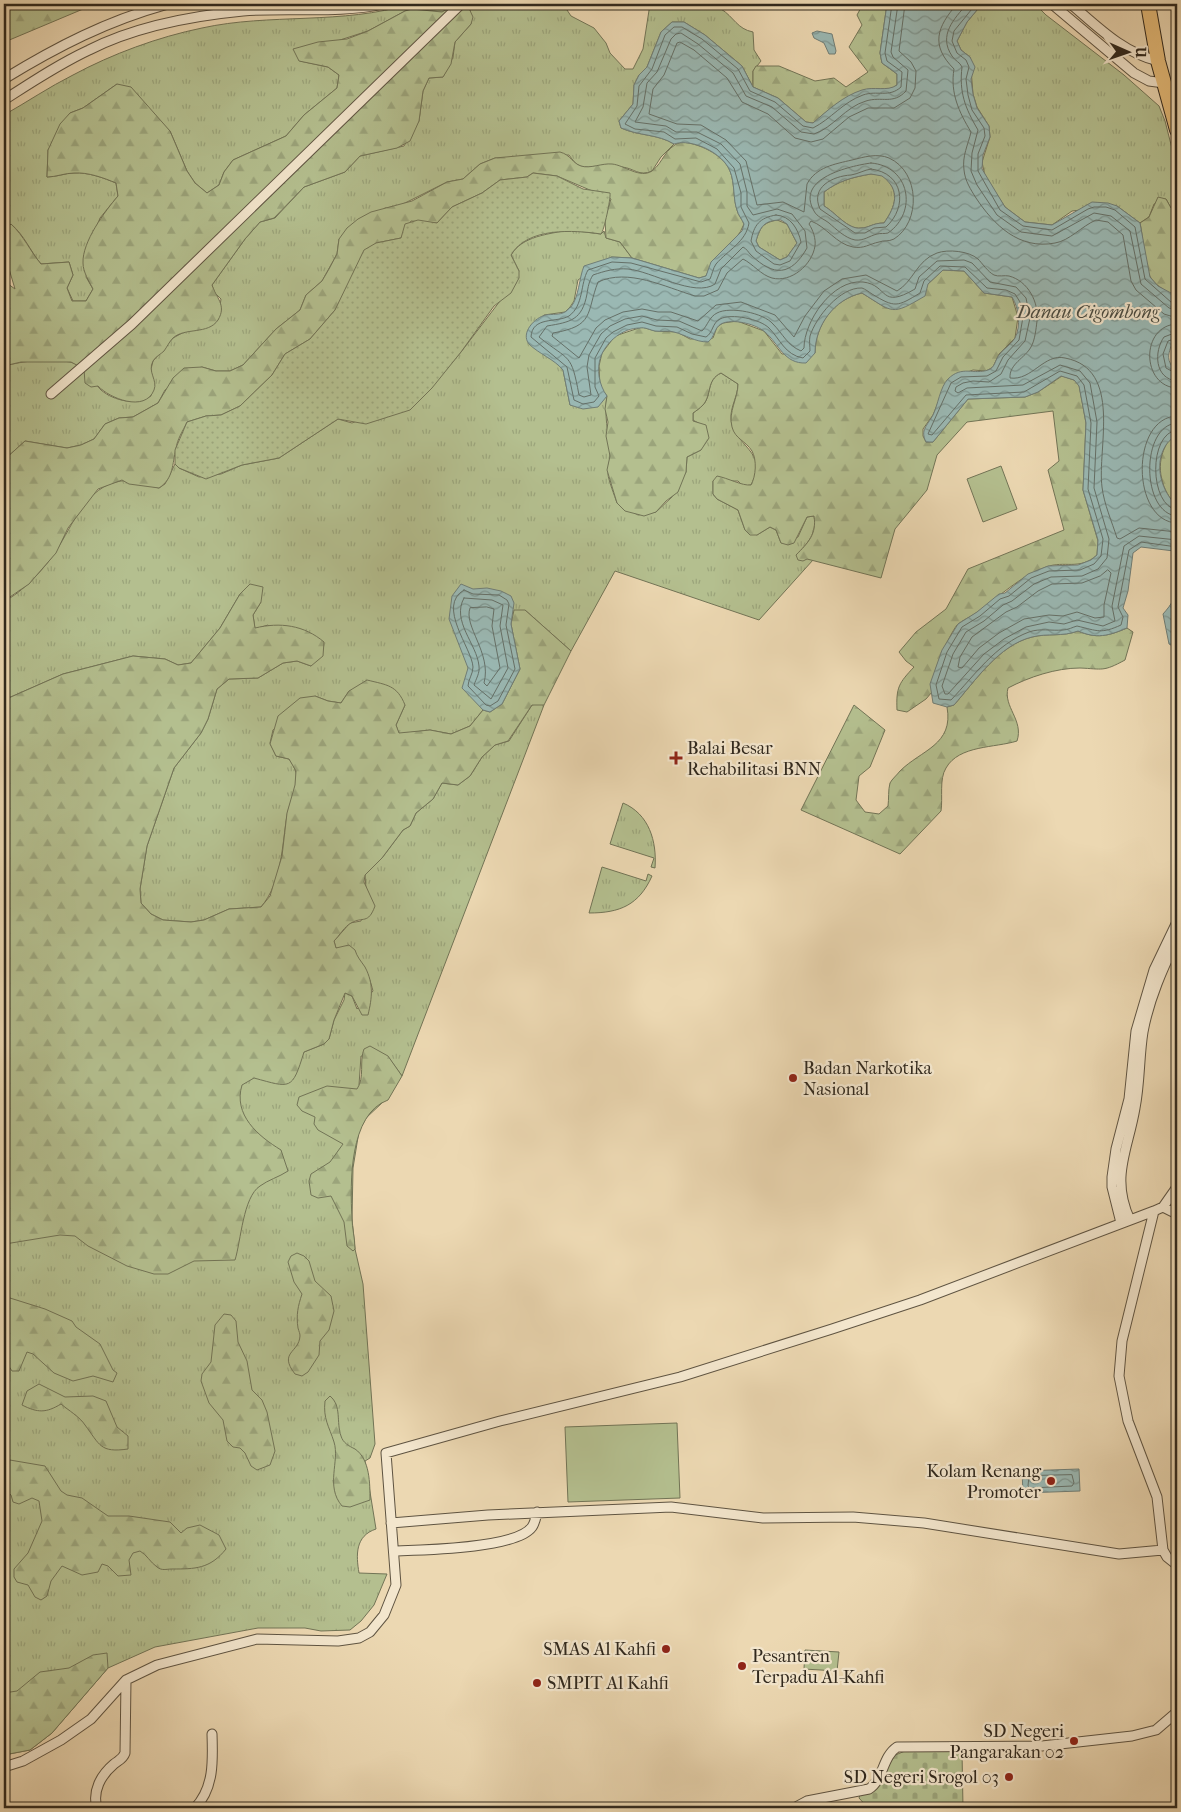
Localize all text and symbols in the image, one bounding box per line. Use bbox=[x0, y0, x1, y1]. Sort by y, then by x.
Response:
north arrow bbox=[1104, 28, 1154, 78]
text: U bbox=[1132, 46, 1149, 58]
water label: Danau Cigombong bbox=[1015, 301, 1160, 323]
place label: Balai Besar Rehabilitasi BNN bbox=[687, 738, 822, 780]
marker: Balai Besar Rehabilitasi BNN bbox=[669, 751, 683, 765]
place label: Badan Narkotika Nasional bbox=[803, 1058, 933, 1100]
marker: Badan Narkotika Nasional bbox=[787, 1072, 799, 1084]
place label: Kolam Renang Promoter bbox=[927, 1461, 1041, 1503]
marker: Kolam Renang Promoter bbox=[1045, 1475, 1057, 1487]
place label: SMAS Al Kahfi bbox=[543, 1639, 656, 1660]
marker: SMAS Al Kahfi bbox=[660, 1643, 672, 1655]
place label: Pesantren Terpadu Al-Kahfi bbox=[752, 1646, 885, 1688]
marker: Pesantren Terpadu Al-Kahfi bbox=[736, 1660, 748, 1672]
place label: SMPIT Al Kahfi bbox=[547, 1673, 669, 1694]
marker: SMPIT Al Kahfi bbox=[531, 1677, 543, 1689]
place label: SD Negeri Pangarakan 02 bbox=[950, 1721, 1065, 1763]
marker: SD Negeri Pangarakan 02 bbox=[1068, 1735, 1080, 1747]
place label: SD Negeri Srogol 03 bbox=[844, 1767, 999, 1788]
marker: SD Negeri Srogol 03 bbox=[1003, 1771, 1015, 1783]

